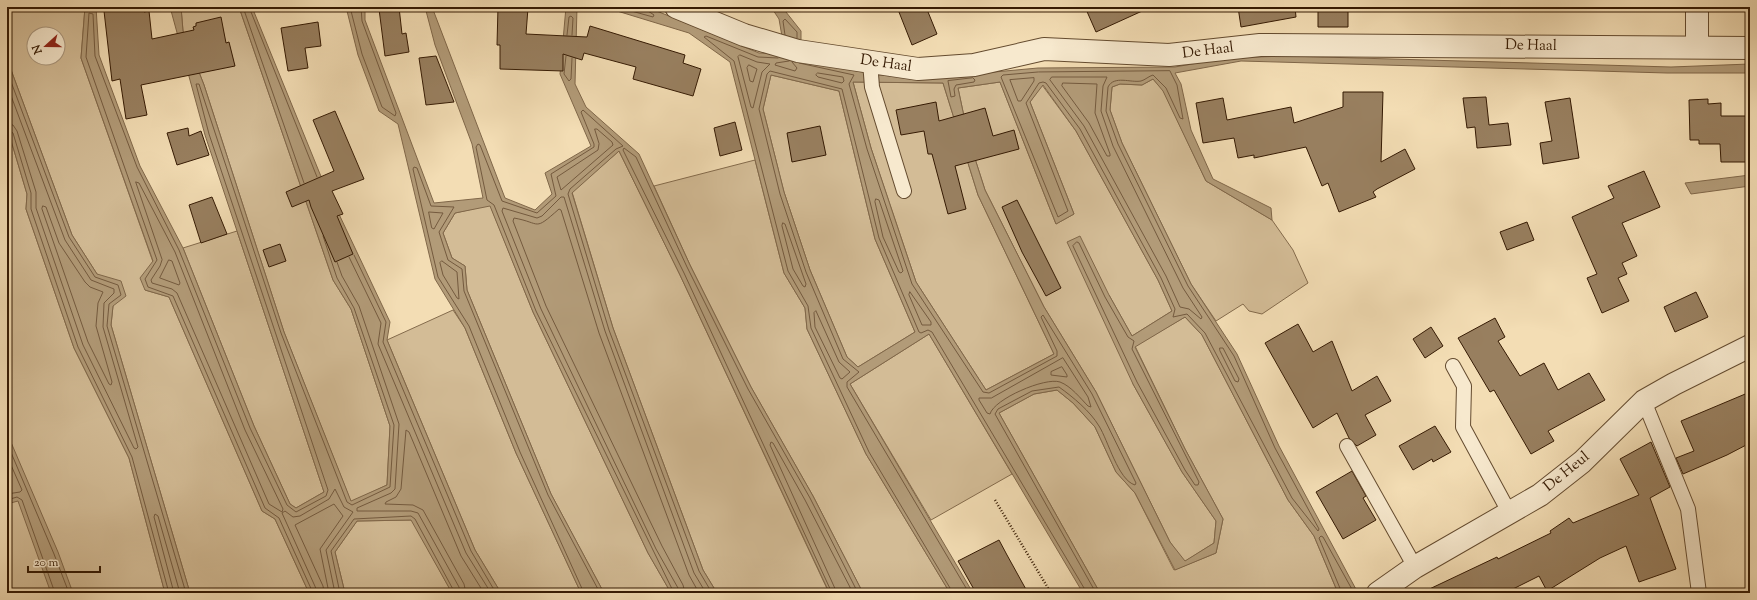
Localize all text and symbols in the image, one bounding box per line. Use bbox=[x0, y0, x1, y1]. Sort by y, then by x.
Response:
north arrow bbox=[26, 26, 66, 66]
street label: De Haal bbox=[1505, 35, 1557, 57]
street label: De Haal bbox=[1181, 37, 1235, 65]
text: N bbox=[28, 42, 47, 57]
street label: De Haal bbox=[859, 50, 913, 78]
street label: De Heul bbox=[1540, 447, 1594, 497]
scale bar bbox=[28, 548, 100, 574]
text: 20 m bbox=[34, 554, 59, 572]

